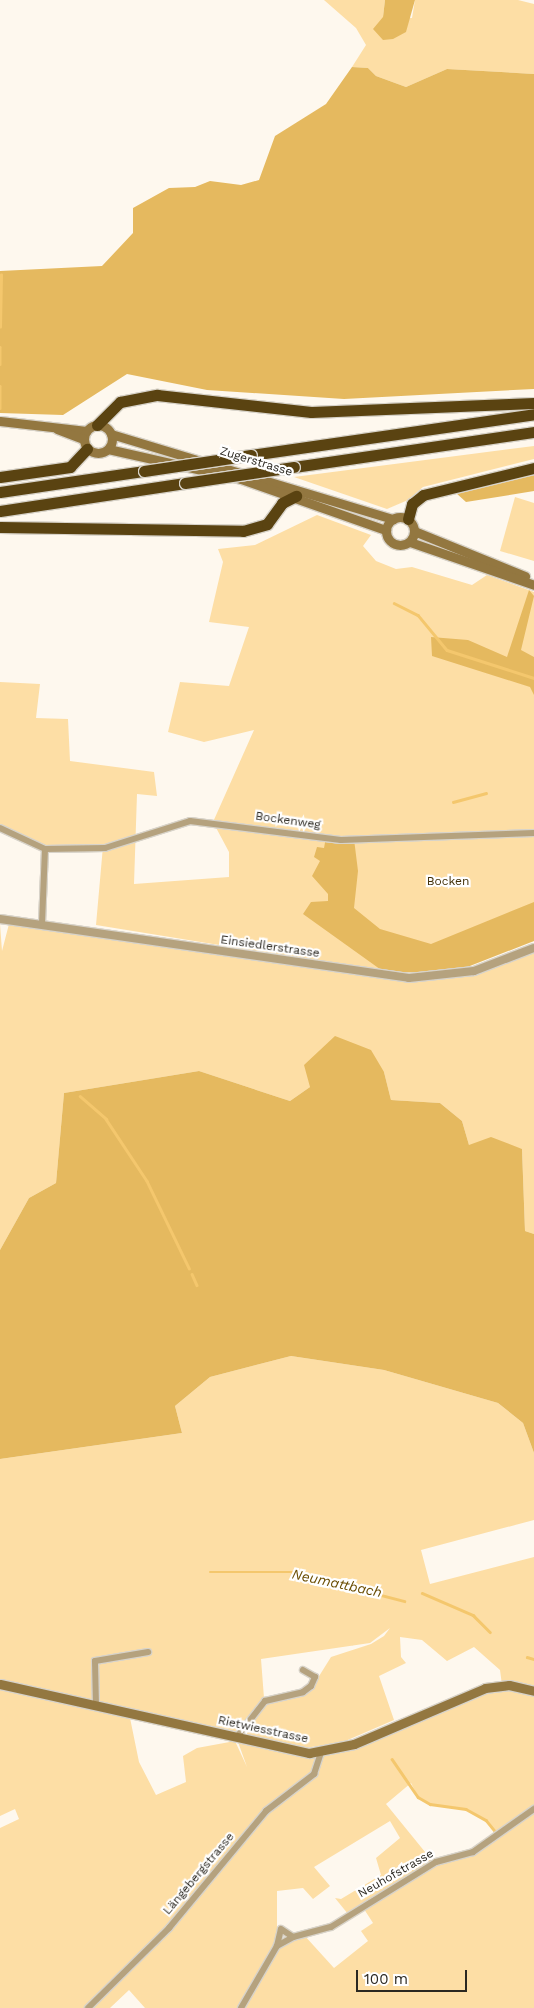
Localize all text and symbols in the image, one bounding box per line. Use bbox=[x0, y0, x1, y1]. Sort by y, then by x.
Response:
street label: Zugerstrasse bbox=[218, 444, 294, 480]
street label: Bockenweg bbox=[254, 809, 322, 833]
park label: Bocken bbox=[427, 875, 469, 889]
street label: Einsiedlerstrasse bbox=[220, 933, 320, 961]
water label: Neumattbach bbox=[291, 1565, 383, 1601]
street label: Rietwiesstrasse bbox=[217, 1713, 309, 1747]
street label: Längebergstrasse bbox=[161, 1830, 237, 1918]
street label: Neuhofstrasse bbox=[356, 1847, 436, 1901]
scale bar bbox=[359, 1960, 470, 1992]
text: 100 m bbox=[364, 1970, 408, 1988]

